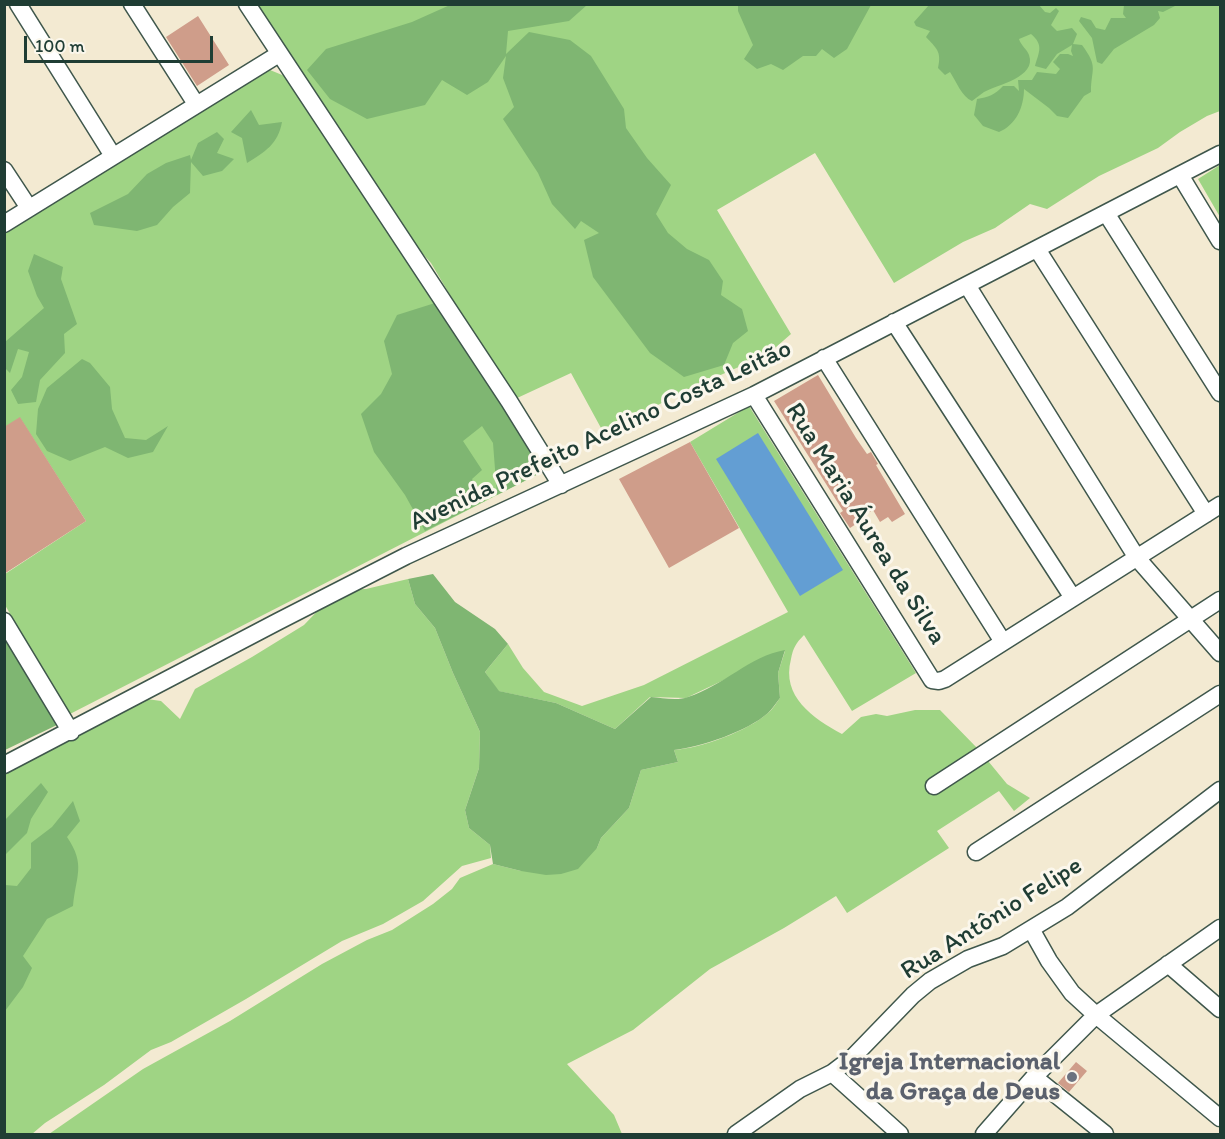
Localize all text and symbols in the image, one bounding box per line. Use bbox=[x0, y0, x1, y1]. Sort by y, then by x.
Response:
scale bar bbox=[27, 24, 216, 62]
text: 100 m bbox=[35, 35, 85, 57]
street label: Avenida Prefeito Acelino Costa Leitão bbox=[405, 334, 797, 538]
street label: Rua Maria Áurea da Silva bbox=[778, 397, 952, 651]
street label: Rua Antônio Felipe bbox=[896, 851, 1088, 987]
place label: Igreja Internacional da Graça de Deus bbox=[839, 1046, 1060, 1108]
marker: Igreja Internacional da Graça de Deus bbox=[1065, 1070, 1079, 1084]

